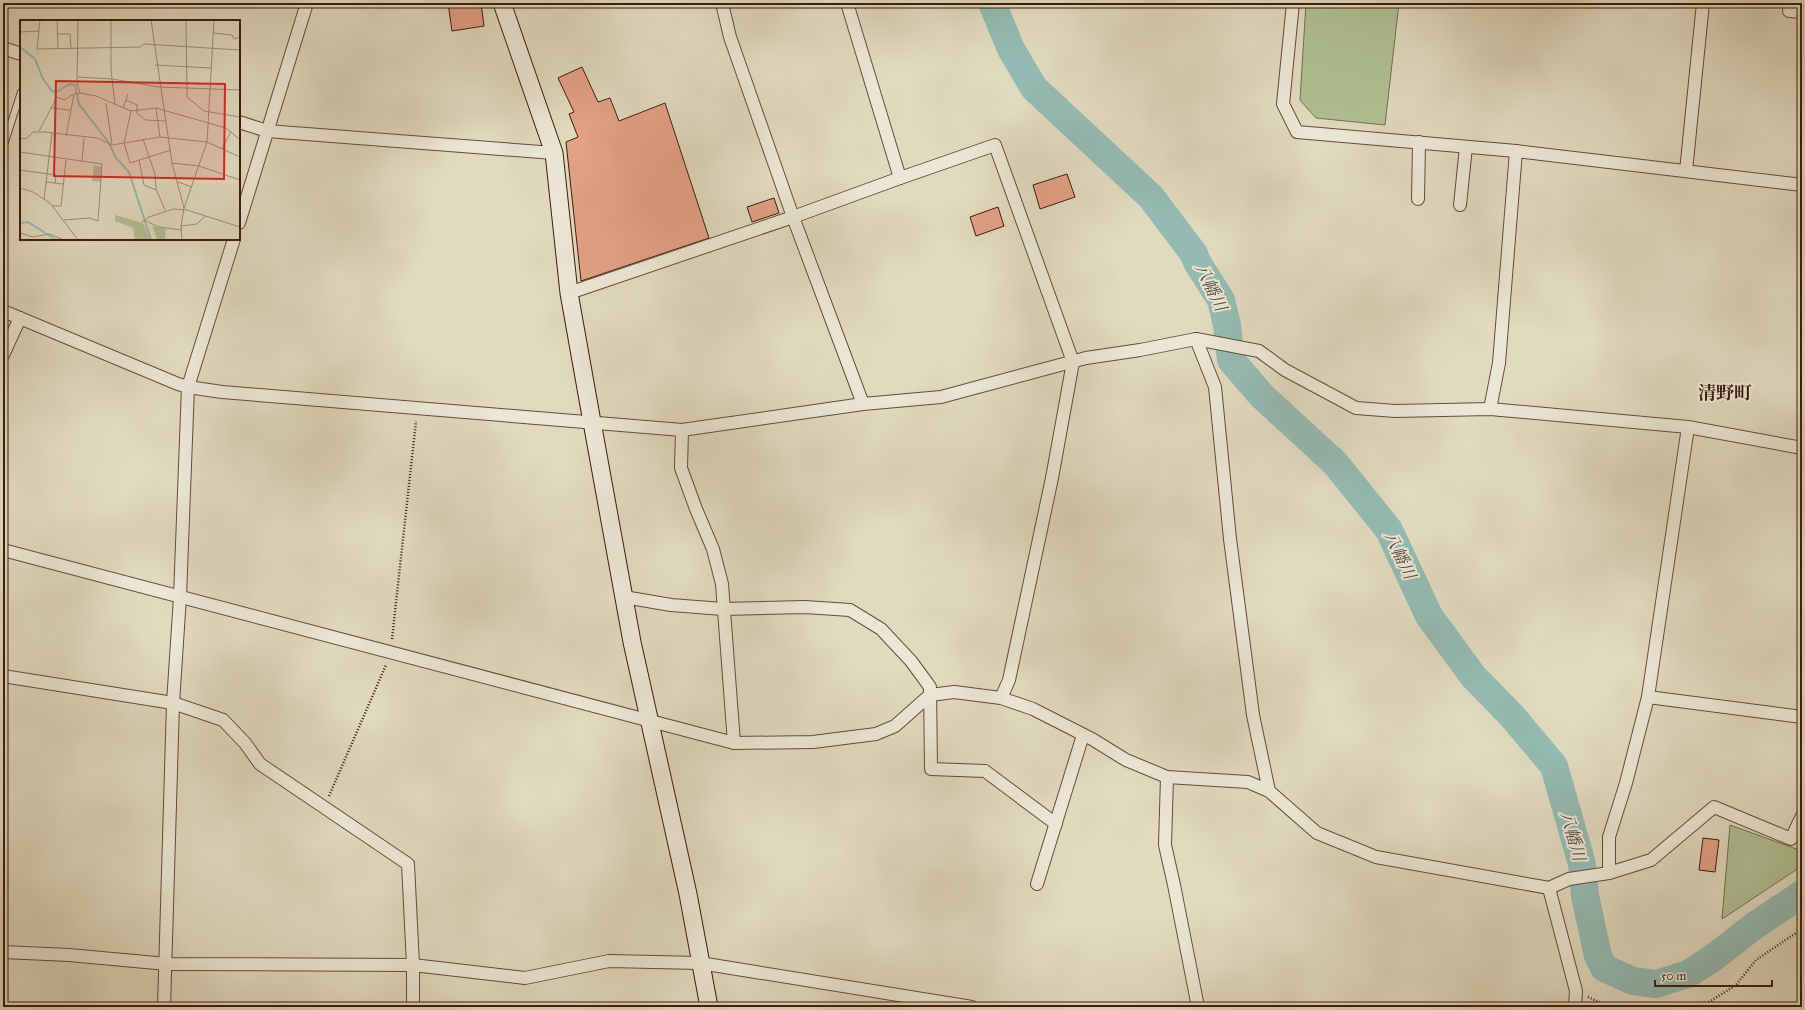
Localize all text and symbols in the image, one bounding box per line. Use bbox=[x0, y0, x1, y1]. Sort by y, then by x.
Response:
inset map bbox=[20, 20, 240, 240]
water label: 八幡川 bbox=[1190, 260, 1232, 317]
district label: 清野町 bbox=[1698, 382, 1752, 404]
water label: 八幡川 bbox=[1379, 528, 1421, 585]
water label: 八幡川 bbox=[1555, 809, 1590, 865]
scale bar bbox=[1655, 962, 1772, 988]
text: 50 m bbox=[1661, 969, 1686, 983]

